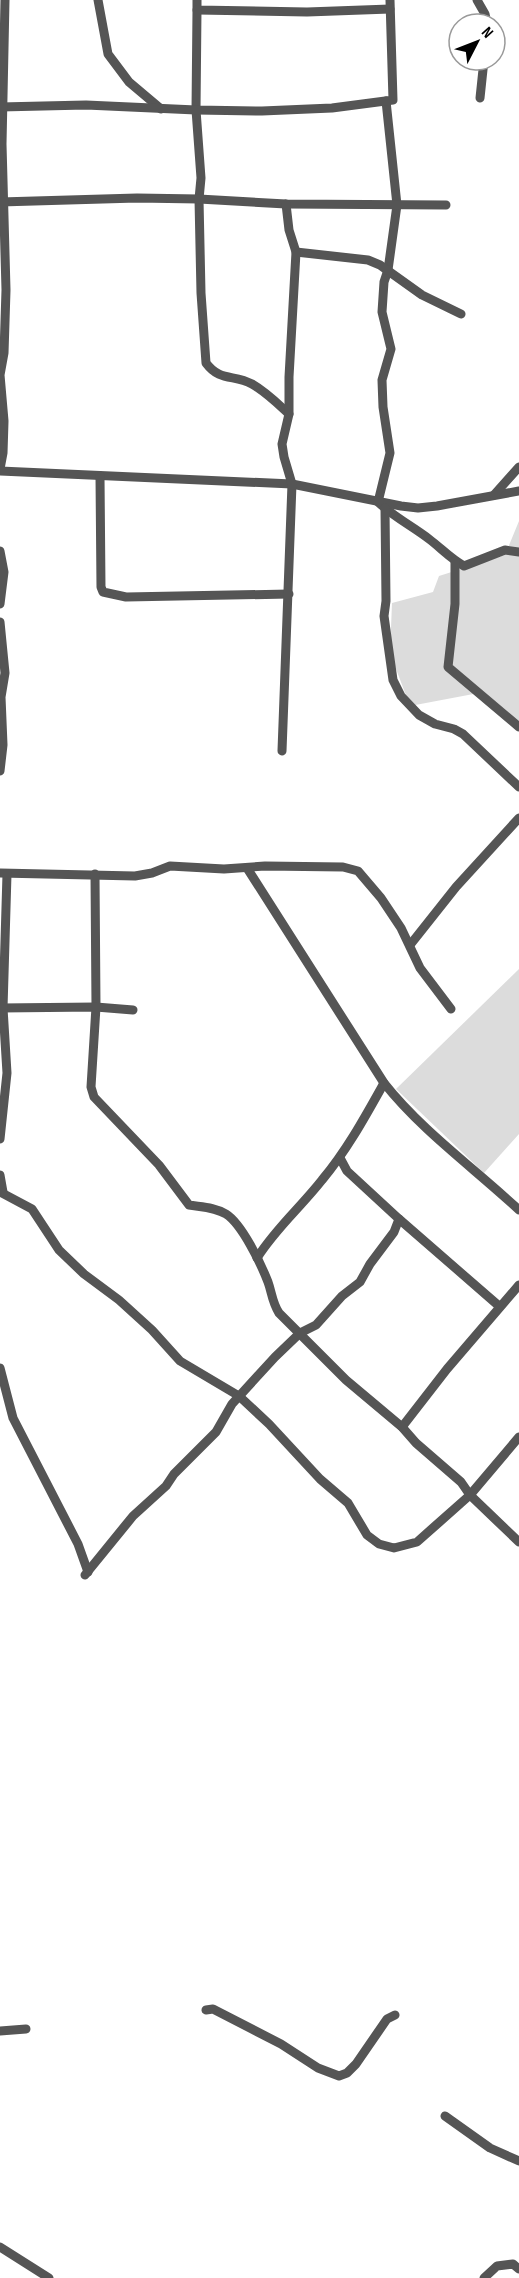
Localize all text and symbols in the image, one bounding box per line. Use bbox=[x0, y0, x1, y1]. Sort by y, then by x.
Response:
north arrow bbox=[447, 12, 507, 72]
text: N bbox=[477, 23, 497, 42]

